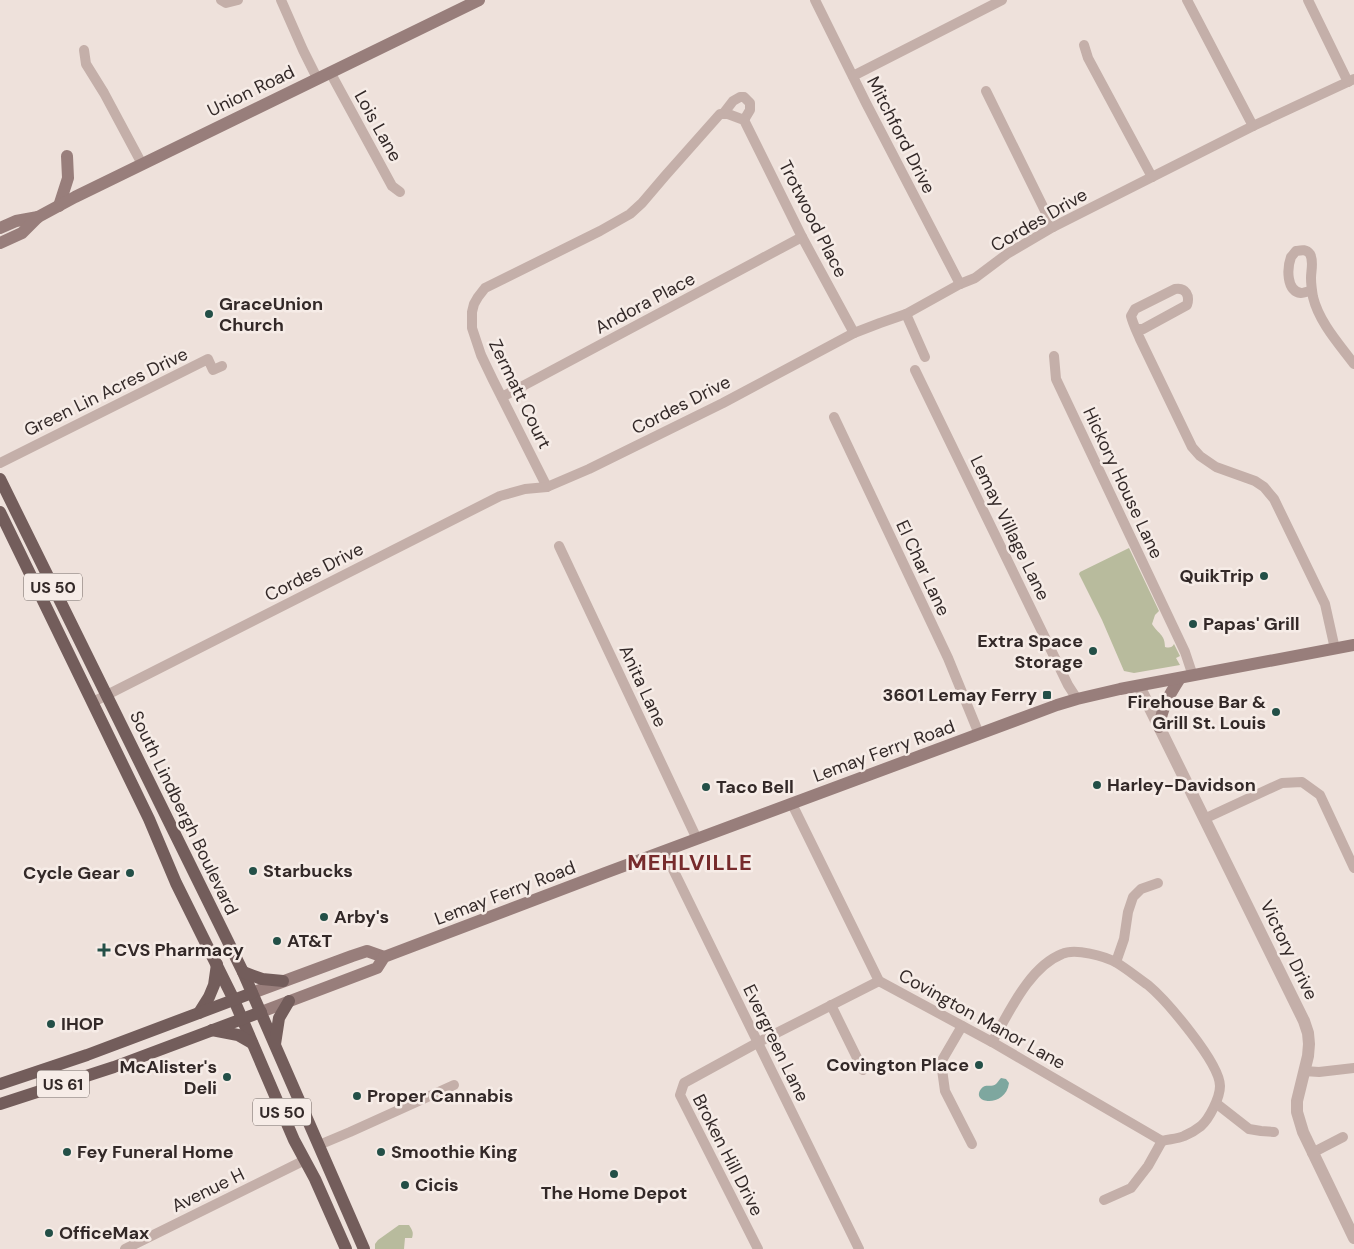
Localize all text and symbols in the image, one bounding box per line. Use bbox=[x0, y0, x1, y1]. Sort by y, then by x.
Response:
street label: Union Road bbox=[203, 60, 299, 122]
street label: Mitchford Drive bbox=[861, 72, 941, 198]
street label: Lois Lane bbox=[349, 86, 407, 166]
street label: Trotwood Place bbox=[773, 156, 853, 282]
street label: Cordes Drive bbox=[986, 183, 1092, 257]
street label: Andora Place bbox=[591, 267, 699, 339]
place label: GraceUnion Church bbox=[219, 292, 323, 337]
marker: GraceUnion Church bbox=[203, 308, 215, 320]
street label: Zermatt Court bbox=[483, 335, 557, 453]
street label: Green Lin Acres Drive bbox=[20, 342, 192, 442]
street label: Cordes Drive bbox=[628, 370, 734, 440]
street label: Hickory House Lane bbox=[1077, 403, 1169, 563]
street label: Lemay Village Lane bbox=[964, 452, 1056, 604]
street label: El Char Lane bbox=[890, 516, 956, 620]
street label: Cordes Drive bbox=[261, 537, 367, 607]
place label: QuikTrip bbox=[1179, 564, 1254, 588]
marker: QuikTrip bbox=[1258, 570, 1270, 582]
road number: US 50 bbox=[24, 574, 82, 600]
place label: Papas' Grill bbox=[1203, 612, 1300, 636]
marker: Papas' Grill bbox=[1187, 618, 1199, 630]
place label: Extra Space Storage bbox=[977, 629, 1083, 674]
street label: Anita Lane bbox=[614, 641, 672, 731]
marker: Extra Space Storage bbox=[1087, 645, 1099, 657]
place label: 3601 Lemay Ferry bbox=[883, 683, 1037, 707]
marker: 3601 Lemay Ferry bbox=[1041, 689, 1053, 701]
place label: Firehouse Bar & Grill St. Louis bbox=[1127, 690, 1266, 735]
marker: Firehouse Bar & Grill St. Louis bbox=[1270, 706, 1282, 718]
street label: South Lindbergh Boulevard bbox=[124, 707, 244, 919]
street label: Lemay Ferry Road bbox=[810, 714, 958, 788]
place label: Harley-Davidson bbox=[1107, 773, 1256, 797]
place label: Taco Bell bbox=[716, 775, 794, 799]
marker: Harley-Davidson bbox=[1091, 779, 1103, 791]
marker: Taco Bell bbox=[700, 781, 712, 793]
district label: MEHLVILLE bbox=[627, 848, 753, 877]
street label: Lemay Ferry Road bbox=[431, 855, 579, 931]
place label: Starbucks bbox=[263, 859, 353, 883]
place label: Cycle Gear bbox=[23, 861, 120, 885]
marker: Starbucks bbox=[247, 865, 259, 877]
marker: Cycle Gear bbox=[124, 867, 136, 879]
street label: Victory Drive bbox=[1255, 896, 1323, 1004]
place label: Arby's bbox=[334, 905, 389, 929]
marker: Arby's bbox=[318, 911, 330, 923]
place label: AT&T bbox=[287, 929, 332, 953]
marker: AT&T bbox=[271, 935, 283, 947]
place label: CVS Pharmacy bbox=[114, 938, 244, 962]
marker: CVS Pharmacy bbox=[98, 944, 110, 956]
street label: Covington Manor Lane bbox=[894, 963, 1070, 1075]
street label: Evergreen Lane bbox=[737, 980, 815, 1106]
place label: IHOP bbox=[61, 1012, 104, 1036]
marker: IHOP bbox=[45, 1018, 57, 1030]
place label: Covington Place bbox=[826, 1053, 969, 1077]
place label: McAlister's Deli bbox=[119, 1055, 217, 1100]
marker: Covington Place bbox=[973, 1059, 985, 1071]
road number: US 61 bbox=[37, 1070, 89, 1098]
marker: McAlister's Deli bbox=[221, 1071, 233, 1083]
place label: Proper Cannabis bbox=[367, 1084, 513, 1108]
marker: Proper Cannabis bbox=[351, 1090, 363, 1102]
street label: Broken Hill Drive bbox=[687, 1090, 769, 1220]
road number: US 50 bbox=[253, 1098, 311, 1126]
place label: Fey Funeral Home bbox=[77, 1140, 234, 1164]
place label: Smoothie King bbox=[391, 1140, 518, 1164]
marker: Fey Funeral Home bbox=[61, 1146, 73, 1158]
marker: Smoothie King bbox=[375, 1146, 387, 1158]
street label: Avenue H bbox=[168, 1162, 248, 1218]
marker: The Home Depot bbox=[608, 1168, 620, 1180]
place label: Cicis bbox=[415, 1173, 459, 1197]
marker: Cicis bbox=[399, 1179, 411, 1191]
place label: The Home Depot bbox=[541, 1181, 687, 1205]
place label: OfficeMax bbox=[59, 1221, 149, 1245]
marker: OfficeMax bbox=[43, 1227, 55, 1239]

